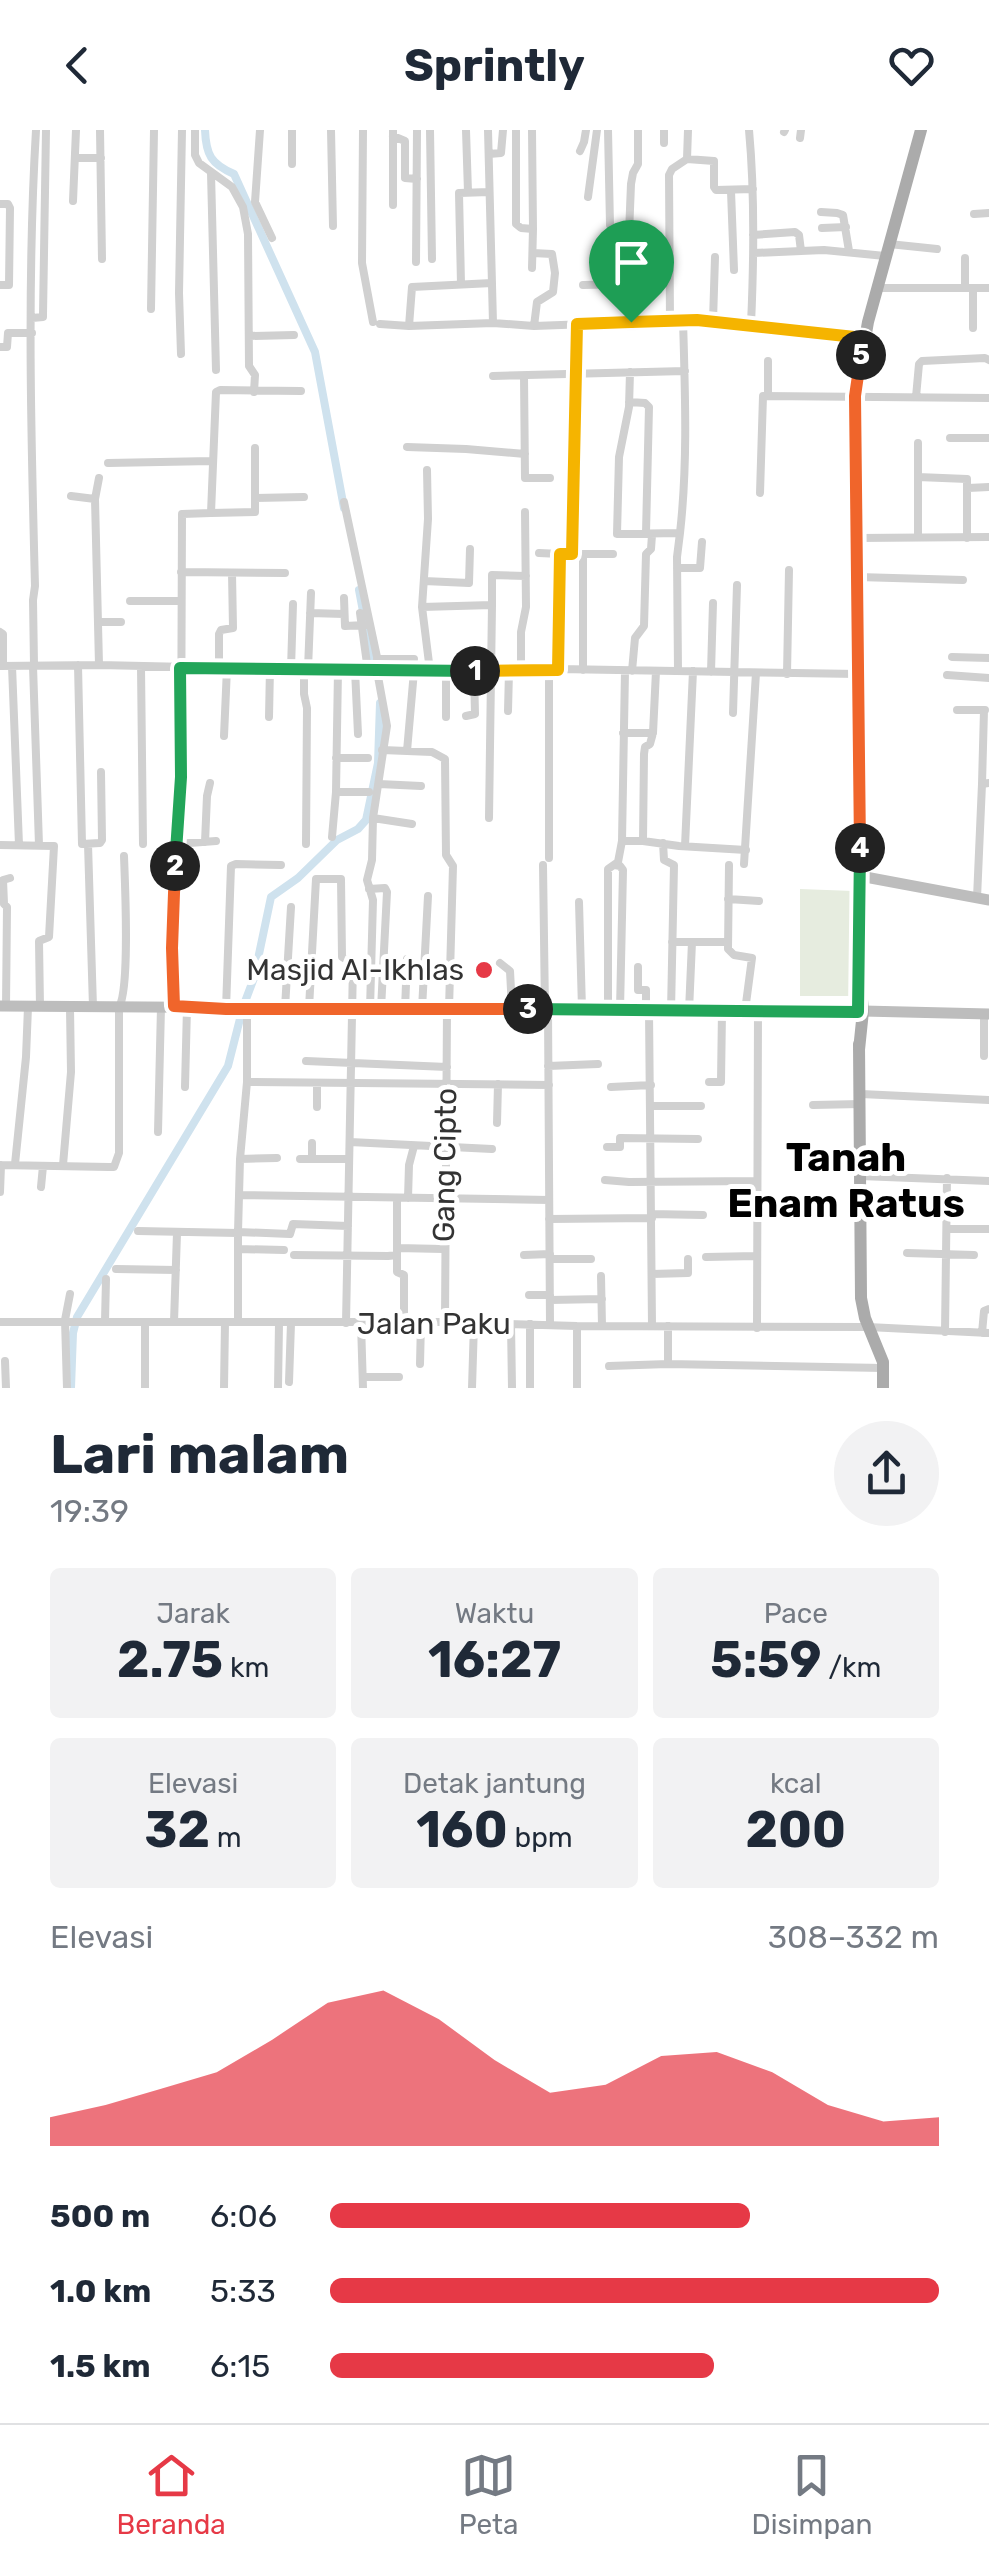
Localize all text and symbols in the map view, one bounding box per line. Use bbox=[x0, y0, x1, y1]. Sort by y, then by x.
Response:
icon: back bbox=[50, 38, 105, 93]
icon: heart bbox=[884, 38, 939, 93]
text: Sprintly bbox=[404, 39, 585, 92]
pin bbox=[589, 220, 674, 323]
icon: arrive bbox=[604, 235, 659, 290]
pin: 5 bbox=[836, 330, 886, 380]
text: 5 bbox=[852, 338, 870, 371]
pin: 1 bbox=[450, 646, 500, 696]
text: 1 bbox=[468, 654, 482, 687]
pin: 4 bbox=[835, 823, 885, 873]
text: 4 bbox=[850, 831, 870, 864]
pin: 2 bbox=[150, 841, 200, 891]
text: 2 bbox=[166, 849, 184, 882]
place label: Masjid Al-Ikhlas bbox=[246, 952, 464, 988]
marker: Masjid Al-Ikhlas bbox=[473, 959, 495, 981]
pin: 3 bbox=[503, 984, 553, 1034]
text: 3 bbox=[519, 992, 537, 1025]
street label: Gang Cipto bbox=[426, 1088, 464, 1242]
district label: Tanah Enam Ratus bbox=[727, 1134, 965, 1227]
street label: Jalan Paku bbox=[357, 1306, 511, 1342]
button: share bbox=[834, 1421, 939, 1526]
text: Lari malam bbox=[50, 1422, 349, 1487]
text: 19:39 bbox=[50, 1492, 129, 1530]
text: Jarak bbox=[156, 1597, 230, 1630]
text: Waktu bbox=[455, 1597, 534, 1630]
text: Pace bbox=[764, 1597, 828, 1630]
text: 2.75 bbox=[117, 1630, 223, 1690]
text: 16:27 bbox=[428, 1630, 561, 1690]
text: 5:59 bbox=[710, 1630, 822, 1690]
text: km bbox=[223, 1651, 269, 1684]
text: /km bbox=[822, 1651, 881, 1684]
text: Elevasi bbox=[148, 1767, 238, 1800]
text: Detak jantung bbox=[403, 1767, 586, 1800]
text: kcal bbox=[770, 1767, 822, 1800]
text: 32 bbox=[145, 1800, 210, 1860]
text: 160 bbox=[416, 1800, 508, 1860]
text: 200 bbox=[746, 1800, 846, 1860]
text: m bbox=[210, 1821, 242, 1854]
text: bpm bbox=[508, 1821, 573, 1854]
text: Elevasi bbox=[50, 1918, 153, 1956]
text: 308–332 m bbox=[768, 1918, 939, 1956]
text: 500 m bbox=[50, 2197, 150, 2235]
text: 6:06 bbox=[210, 2197, 277, 2235]
text: 1.0 km bbox=[50, 2272, 151, 2310]
text: 5:33 bbox=[210, 2272, 276, 2310]
text: 1.5 km bbox=[50, 2347, 151, 2385]
text: 6:15 bbox=[210, 2347, 270, 2385]
tab: Beranda bbox=[116, 2448, 226, 2541]
tab: Peta bbox=[459, 2448, 518, 2541]
tab: Disimpan bbox=[751, 2448, 873, 2541]

